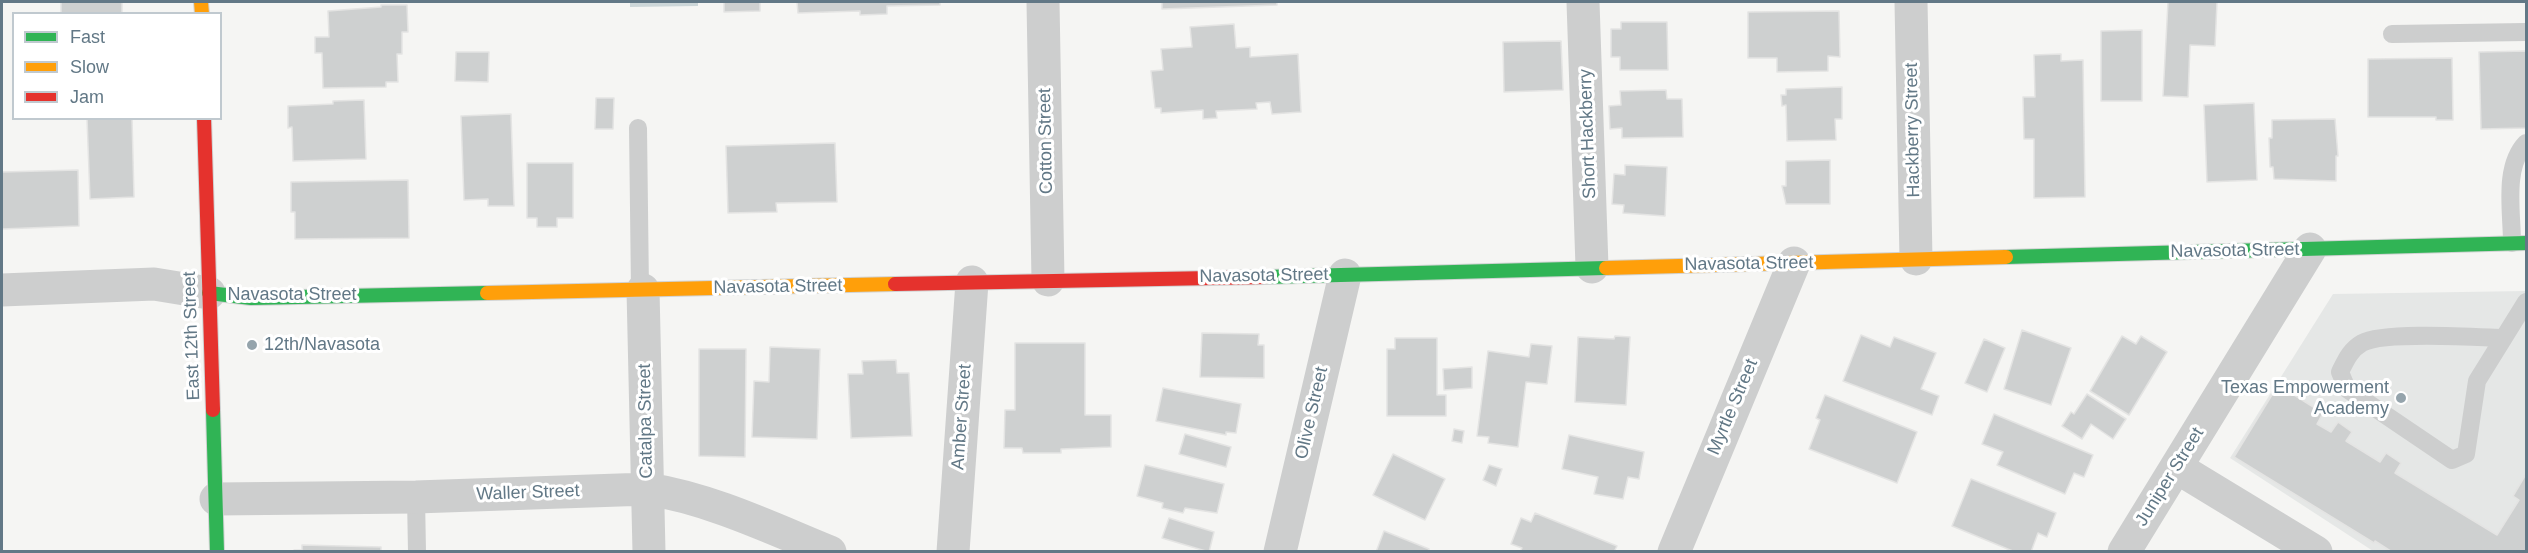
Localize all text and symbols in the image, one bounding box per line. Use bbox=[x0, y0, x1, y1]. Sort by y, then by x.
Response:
legend bbox=[12, 12, 222, 120]
text: Fast bbox=[70, 27, 105, 47]
text: Slow bbox=[70, 57, 109, 77]
street label: Hackberry Street bbox=[1901, 62, 1925, 198]
street label: Short Hackberry bbox=[1575, 69, 1601, 199]
text: Jam bbox=[70, 87, 104, 107]
street label: Cotton Street bbox=[1034, 88, 1058, 194]
street label: Navasota Street bbox=[2170, 239, 2300, 263]
street label: Navasota Street bbox=[1684, 252, 1814, 276]
street label: Navasota Street bbox=[1199, 264, 1329, 288]
street label: East 12th Street bbox=[179, 271, 205, 401]
street label: Navasota Street bbox=[713, 275, 843, 299]
street label: Navasota Street bbox=[227, 284, 357, 306]
place label: 12th/Navasota bbox=[264, 334, 380, 356]
marker: 12th/Navasota bbox=[245, 338, 259, 352]
street label: Myrtle Street bbox=[1703, 356, 1763, 458]
street label: Catalpa Street bbox=[634, 363, 658, 479]
street label: Amber Street bbox=[948, 363, 976, 471]
street label: Olive Street bbox=[1291, 365, 1333, 461]
place label: Texas Empowerment Academy bbox=[2221, 377, 2389, 420]
marker: Texas Empowerment Academy bbox=[2394, 391, 2408, 405]
street label: Juniper Street bbox=[2131, 424, 2209, 530]
street label: Waller Street bbox=[476, 480, 580, 506]

